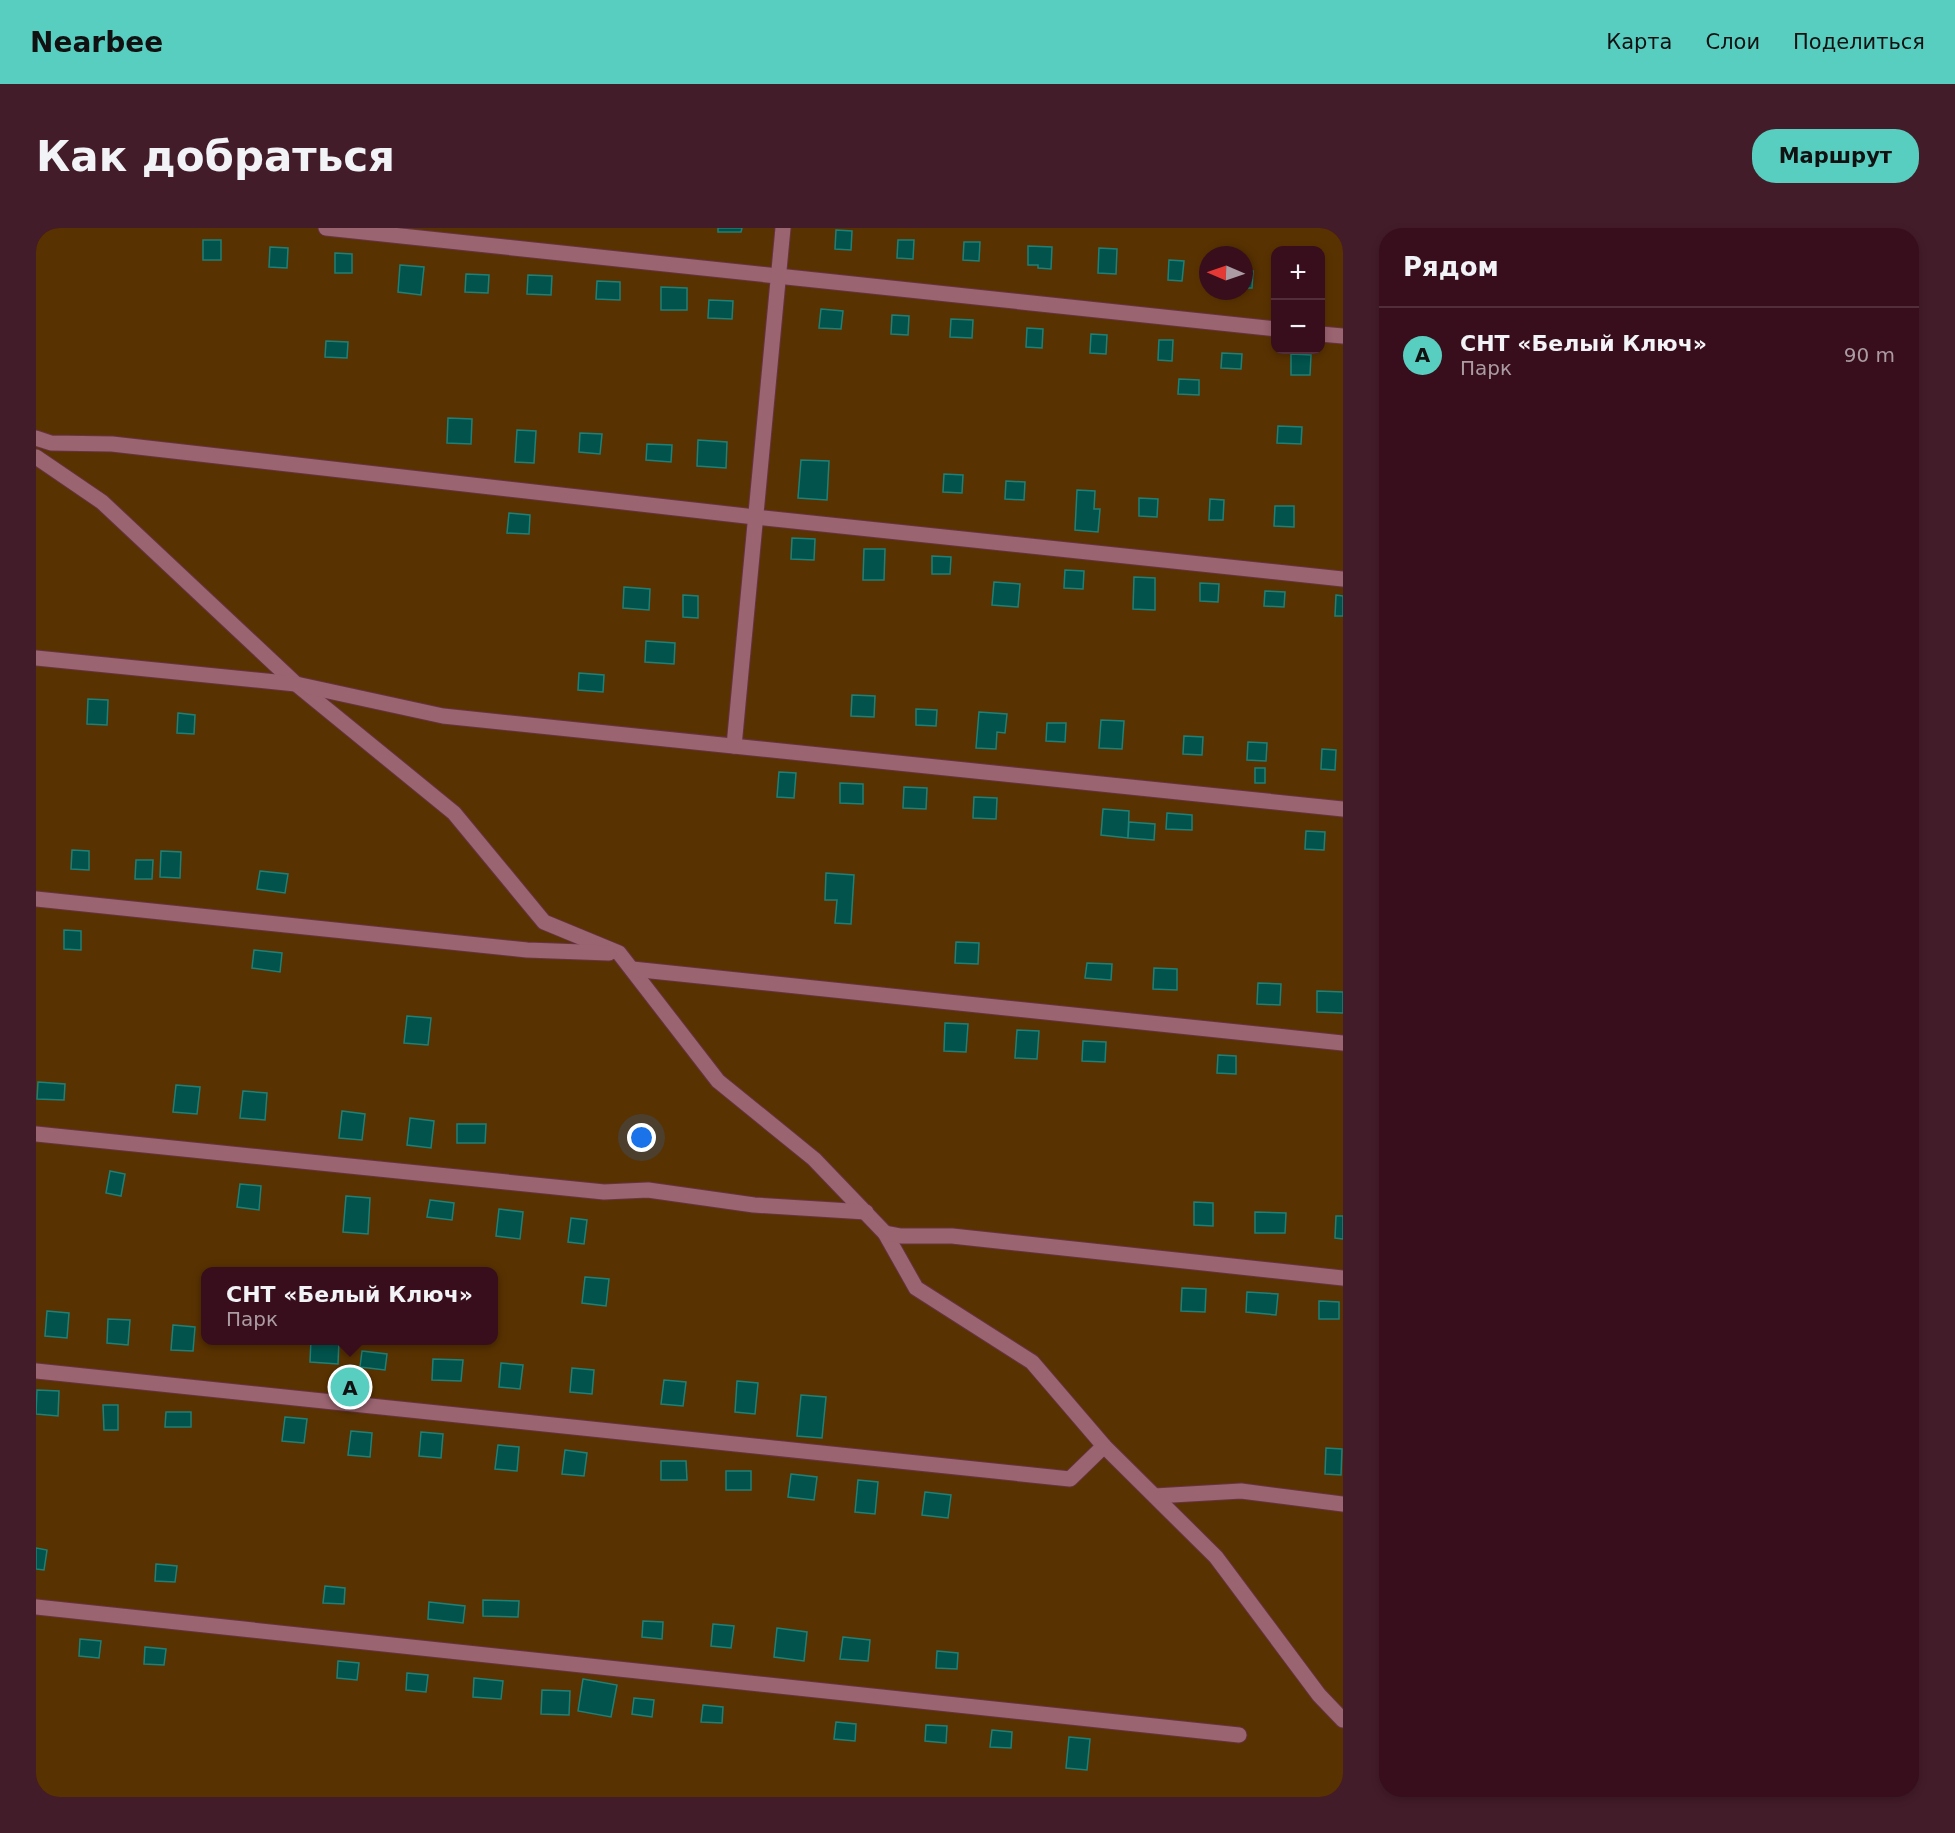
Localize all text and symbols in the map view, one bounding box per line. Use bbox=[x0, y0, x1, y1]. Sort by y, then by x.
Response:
text: Nearbee bbox=[30, 26, 163, 59]
text: Карта bbox=[1606, 30, 1672, 54]
text: Слои bbox=[1705, 30, 1760, 54]
text: Поделиться bbox=[1793, 30, 1925, 54]
button: Маршрут bbox=[1752, 129, 1919, 183]
text: Как добраться bbox=[36, 132, 395, 181]
north arrow bbox=[1199, 246, 1253, 300]
map controls bbox=[1271, 246, 1325, 354]
button: + bbox=[1271, 246, 1325, 300]
text: Рядом bbox=[1403, 252, 1499, 282]
button: − bbox=[1271, 300, 1325, 354]
text: СНТ «Белый Ключ» bbox=[1460, 331, 1707, 356]
text: A bbox=[1415, 343, 1430, 367]
text: 90 m bbox=[1844, 343, 1895, 367]
text: Парк bbox=[1460, 356, 1512, 380]
your location bbox=[627, 1123, 656, 1152]
popup bbox=[201, 1267, 498, 1345]
text: СНТ «Белый Ключ» bbox=[226, 1282, 473, 1307]
text: Парк bbox=[226, 1307, 278, 1331]
pin: A bbox=[330, 1364, 370, 1410]

